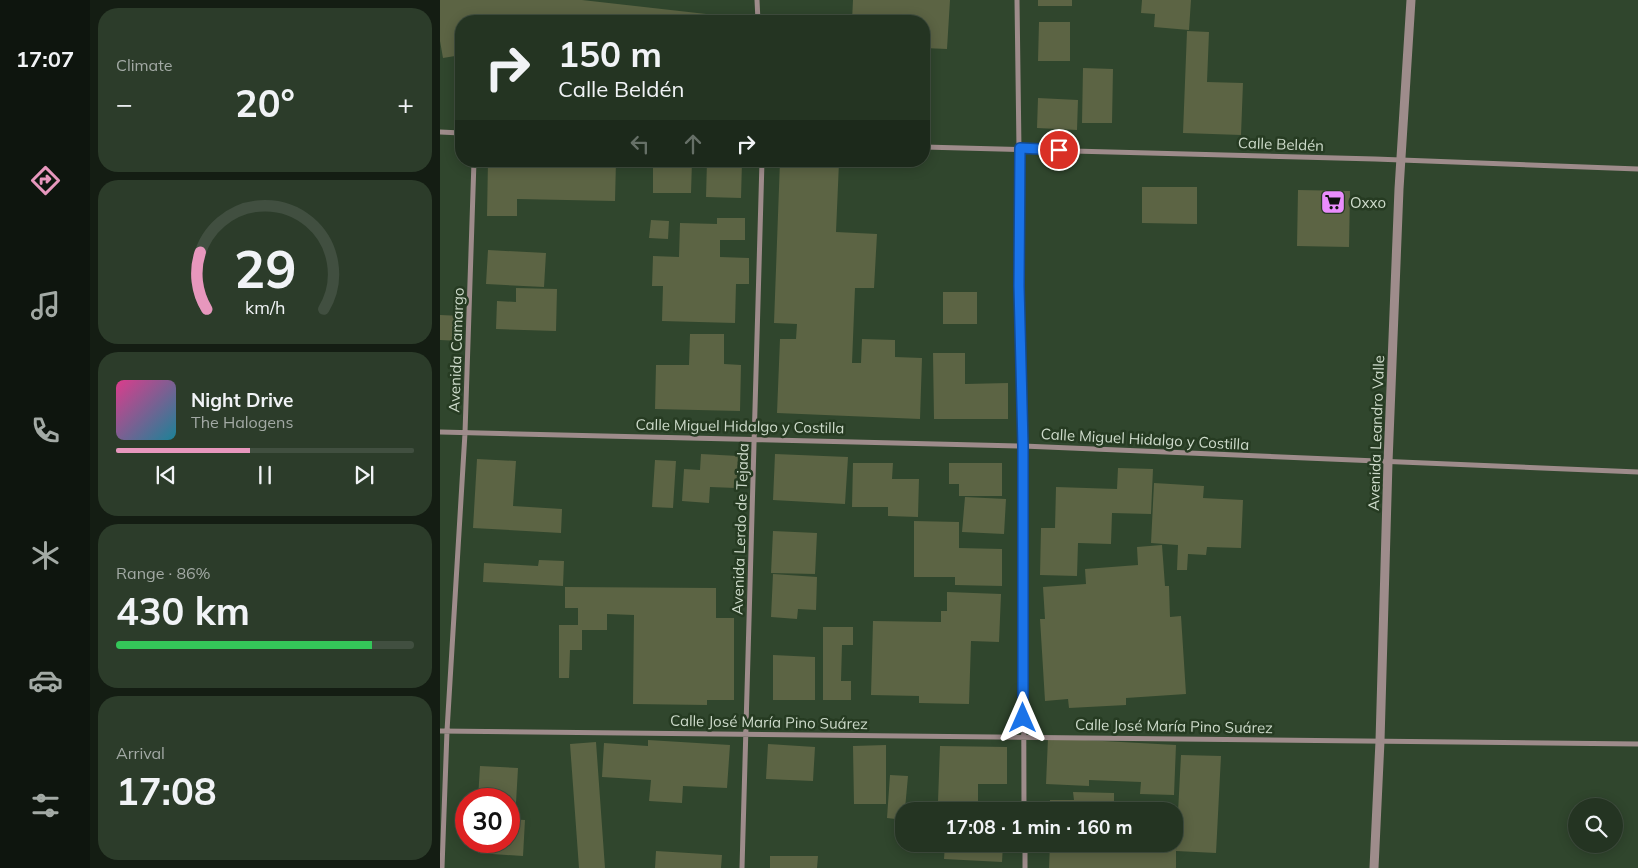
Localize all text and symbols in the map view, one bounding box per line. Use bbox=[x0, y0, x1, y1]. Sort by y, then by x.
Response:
text: 150 m bbox=[558, 32, 662, 76]
icon: right bbox=[475, 35, 540, 100]
text: 17:07 bbox=[16, 45, 74, 73]
text: Climate bbox=[116, 55, 172, 75]
text: Calle Beldén bbox=[558, 75, 684, 103]
text: 20° bbox=[235, 79, 295, 127]
text: − bbox=[116, 86, 133, 121]
text: + bbox=[397, 86, 414, 121]
pin bbox=[1038, 129, 1080, 171]
icon: left bbox=[626, 130, 654, 158]
icon: ahead bbox=[679, 130, 707, 158]
icon: right bbox=[732, 130, 760, 158]
street label: Calle Beldén bbox=[1238, 133, 1324, 155]
icon: arrive bbox=[1045, 136, 1073, 164]
icon: directions bbox=[28, 163, 63, 198]
supermarket icon: Oxxo bbox=[1320, 189, 1346, 215]
place label: Oxxo bbox=[1350, 193, 1386, 212]
text: 29 bbox=[234, 236, 296, 301]
street label: Avenida Camargo bbox=[444, 287, 468, 413]
icon: music bbox=[28, 288, 63, 323]
text: km/h bbox=[245, 296, 285, 318]
street label: Avenida Leandro Valle bbox=[1364, 355, 1388, 511]
text: Night Drive bbox=[191, 388, 293, 412]
text: The Halogens bbox=[191, 412, 293, 432]
icon: phone bbox=[28, 413, 63, 448]
street label: Calle Miguel Hidalgo y Costilla bbox=[636, 415, 844, 437]
street label: Calle Miguel Hidalgo y Costilla bbox=[1040, 424, 1250, 454]
street label: Avenida Lerdo de Tejada bbox=[728, 443, 752, 615]
icon: previous bbox=[152, 461, 180, 489]
icon: pause bbox=[251, 461, 279, 489]
icon: next bbox=[350, 461, 378, 489]
icon: climate bbox=[28, 538, 63, 573]
text: Range · 86% bbox=[116, 563, 211, 583]
text: 430 km bbox=[116, 587, 250, 635]
icon: car bbox=[28, 663, 63, 698]
position arrow bbox=[996, 691, 1048, 743]
street label: Calle José María Pino Suárez bbox=[670, 711, 868, 733]
street label: Calle José María Pino Suárez bbox=[1075, 715, 1273, 737]
text: Arrival bbox=[116, 743, 165, 763]
text: 17:08 bbox=[116, 767, 217, 815]
icon: filters bbox=[28, 788, 63, 823]
speed limit sign: 30 bbox=[455, 788, 520, 853]
map controls bbox=[1568, 798, 1623, 853]
button: search bbox=[1568, 798, 1623, 853]
text: 17:08 · 1 min · 160 m bbox=[945, 815, 1133, 839]

